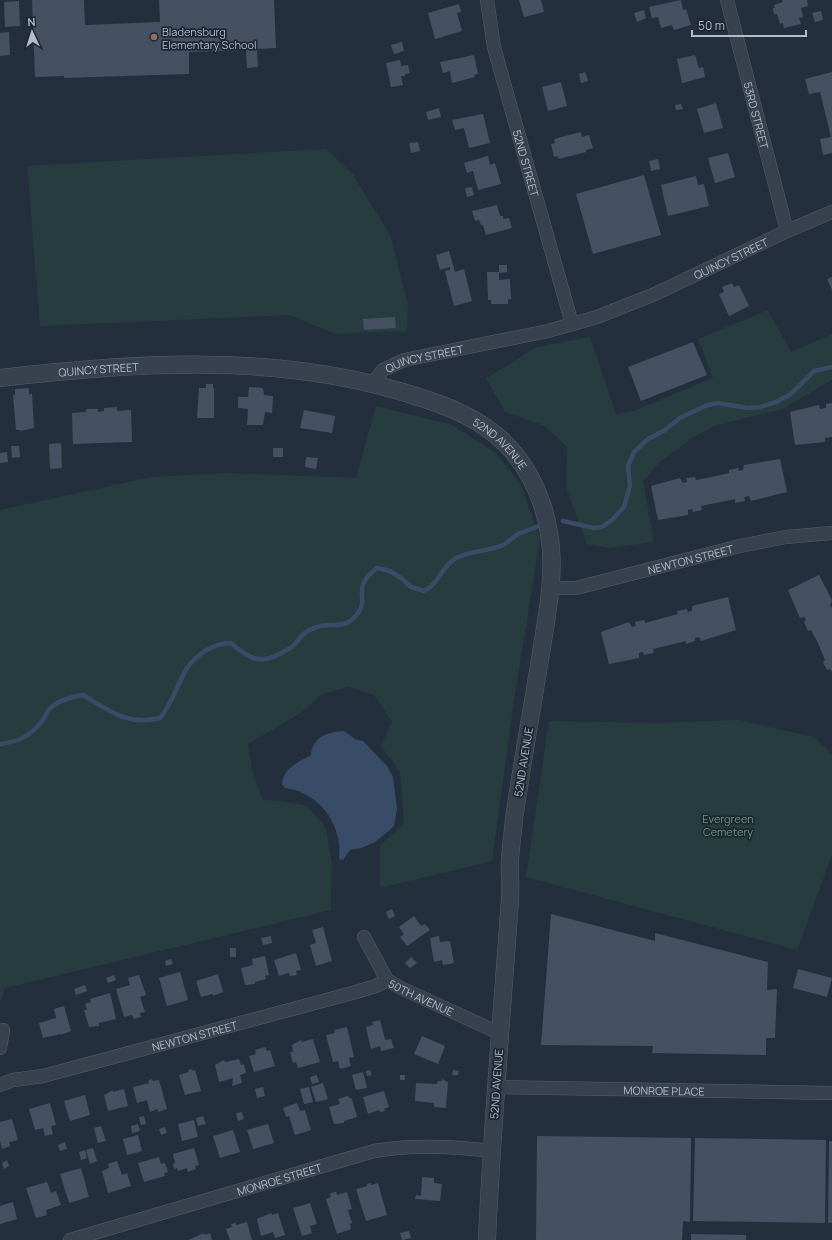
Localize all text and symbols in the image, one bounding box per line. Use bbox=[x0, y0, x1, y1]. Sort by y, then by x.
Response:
north arrow bbox=[12, 12, 52, 52]
scale bar bbox=[692, 12, 806, 38]
text: N bbox=[27, 14, 36, 29]
text: 50 m bbox=[698, 17, 725, 34]
place label: Bladensburg Elementary School bbox=[162, 24, 257, 52]
marker: Bladensburg Elementary School bbox=[149, 32, 159, 42]
street label: 53RD STREET bbox=[741, 80, 773, 151]
street label: 52ND STREET bbox=[510, 128, 543, 199]
street label: QUINCY STREET bbox=[691, 234, 771, 282]
street label: QUINCY STREET bbox=[382, 341, 465, 376]
street label: QUINCY STREET bbox=[58, 358, 140, 379]
street label: 52ND AVENUE bbox=[471, 414, 531, 472]
street label: NEWTON STREET bbox=[646, 540, 735, 577]
street label: 52ND AVENUE bbox=[510, 726, 536, 798]
park label: Evergreen Cemetery bbox=[702, 811, 754, 839]
street label: 50TH AVENUE bbox=[386, 975, 456, 1019]
street label: NEWTON STREET bbox=[150, 1017, 239, 1054]
street label: 52ND AVENUE bbox=[486, 1049, 506, 1119]
street label: MONROE PLACE bbox=[623, 1082, 705, 1098]
street label: MONROE STREET bbox=[235, 1159, 324, 1198]

